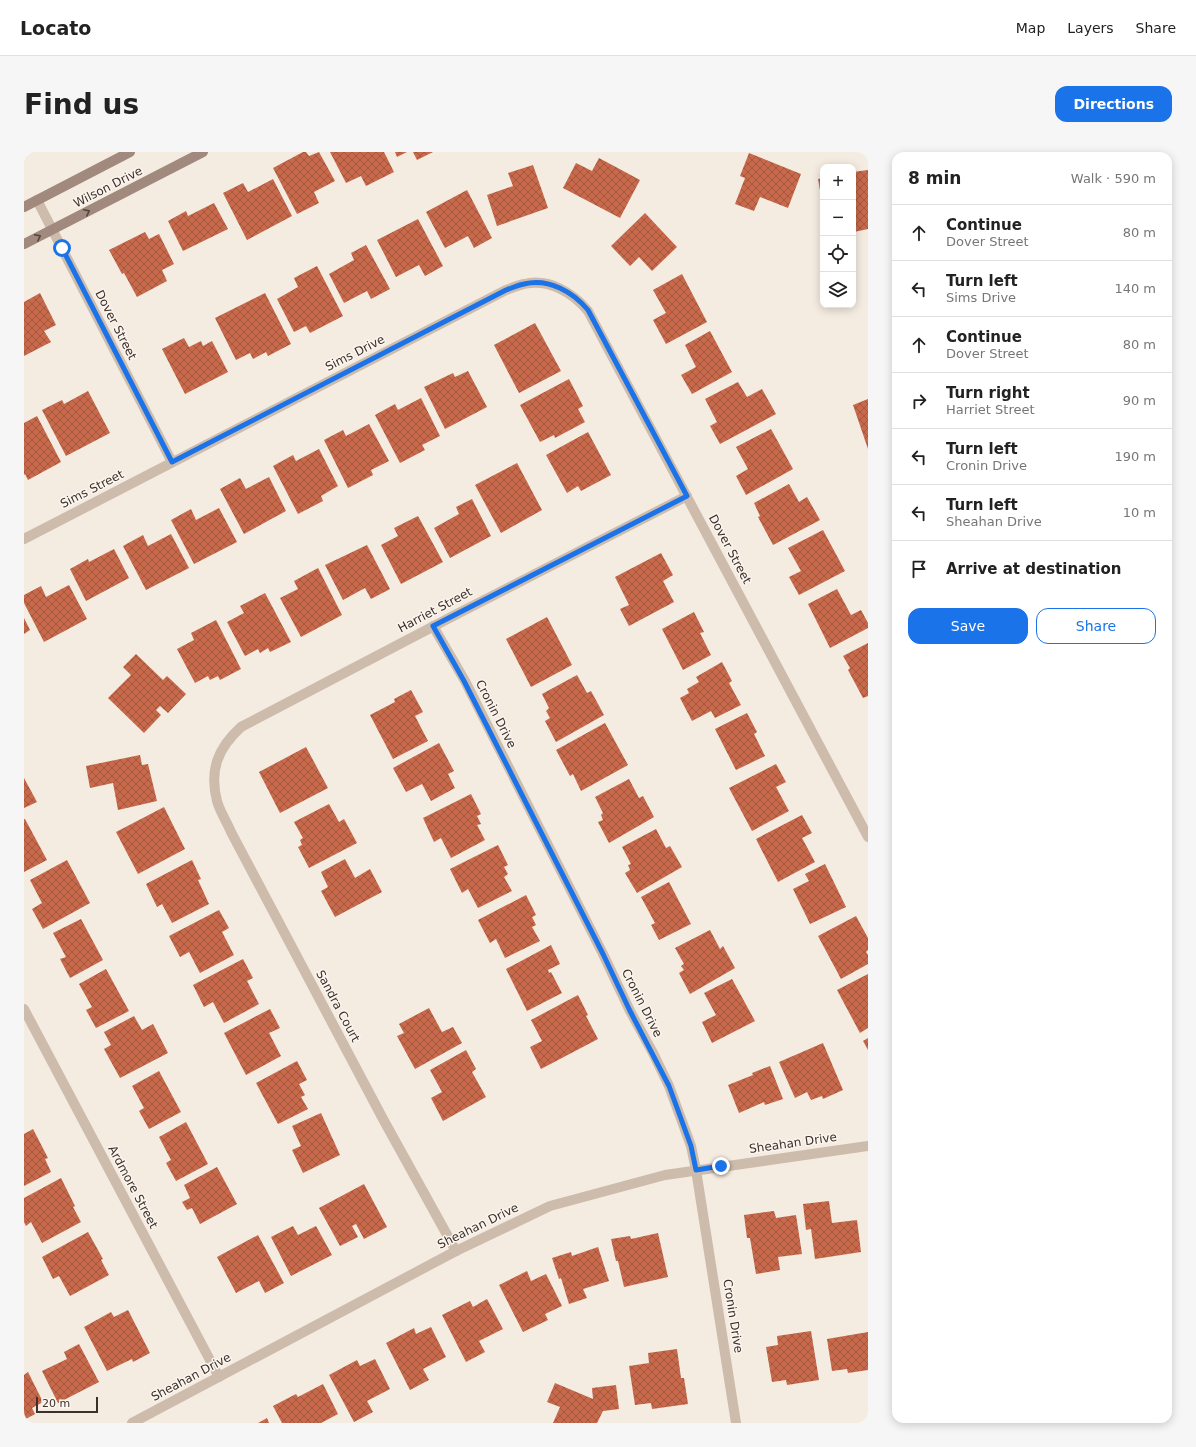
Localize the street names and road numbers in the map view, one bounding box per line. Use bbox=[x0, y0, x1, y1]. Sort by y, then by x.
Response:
street label: Wilson Drive bbox=[71, 164, 145, 210]
street label: Dover Street bbox=[92, 288, 140, 362]
street label: Sims Drive bbox=[323, 332, 387, 374]
street label: Sims Street bbox=[58, 467, 126, 511]
street label: Dover Street bbox=[706, 512, 754, 586]
street label: Harriet Street bbox=[396, 584, 475, 635]
street label: Cronin Drive bbox=[473, 678, 519, 750]
street label: Cronin Drive bbox=[619, 967, 665, 1039]
street label: Sandra Court bbox=[313, 968, 363, 1045]
street label: Sheahan Drive bbox=[748, 1130, 838, 1156]
street label: Ardmore Street bbox=[105, 1143, 161, 1231]
street label: Sheahan Drive bbox=[435, 1200, 521, 1252]
street label: Cronin Drive bbox=[720, 1278, 746, 1354]
street label: Sheahan Drive bbox=[149, 1350, 233, 1404]

